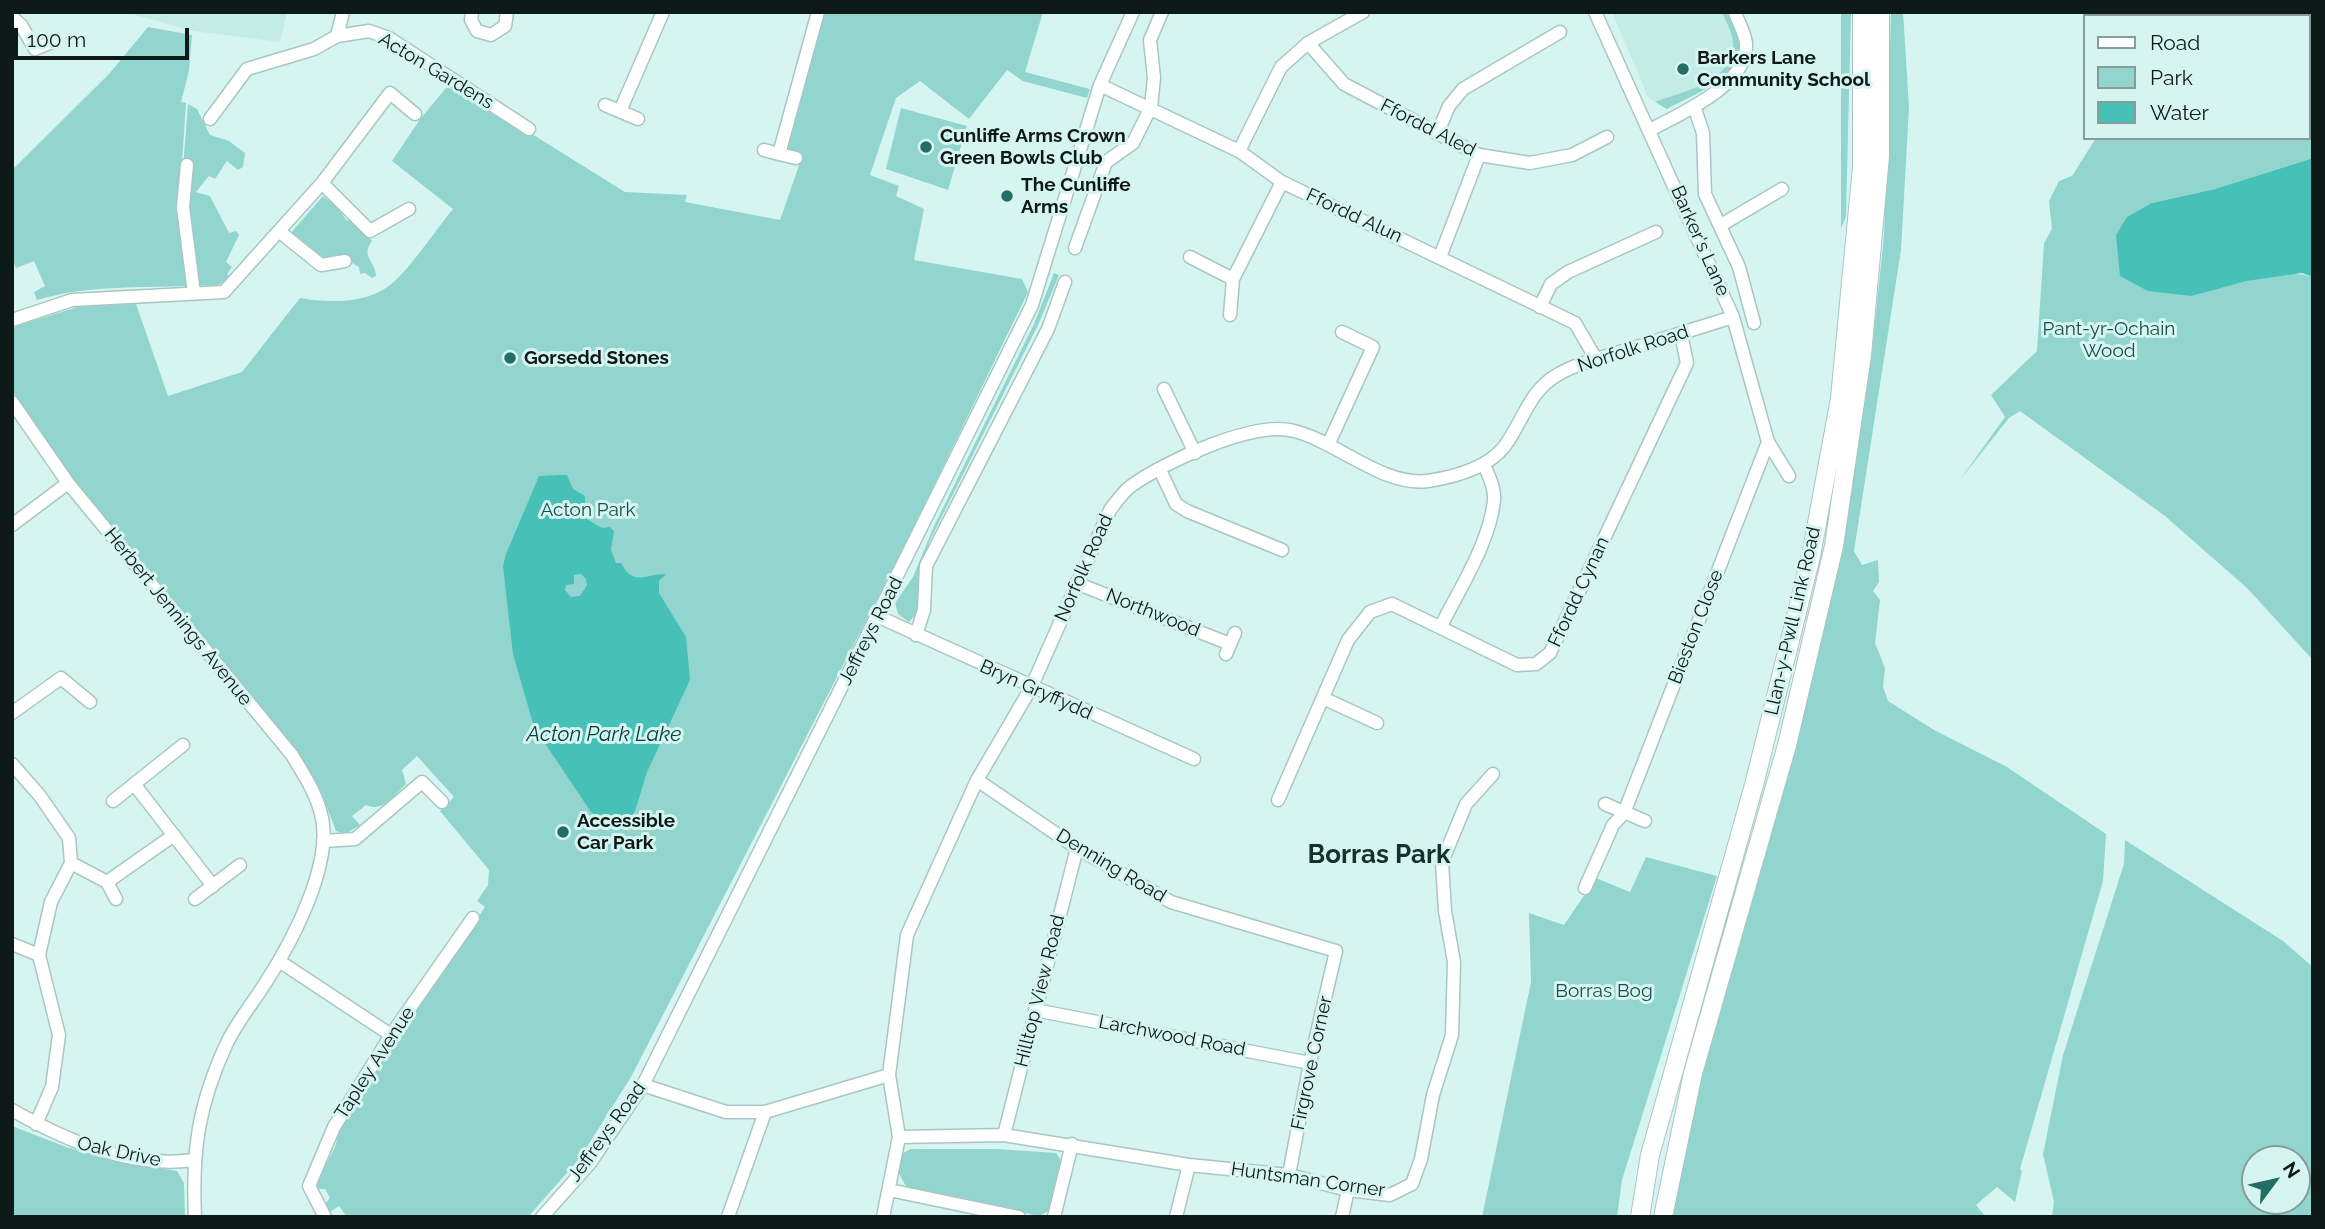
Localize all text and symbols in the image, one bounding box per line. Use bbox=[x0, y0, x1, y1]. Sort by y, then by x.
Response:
scale bar bbox=[18, 14, 192, 58]
legend bbox=[2084, 14, 2311, 140]
text: 100 m bbox=[27, 27, 86, 52]
street label: Acton Gardens bbox=[374, 28, 498, 114]
text: Road bbox=[2150, 30, 2200, 55]
place label: Barkers Lane Community School bbox=[1697, 47, 1870, 91]
marker: Barkers Lane Community School bbox=[1675, 61, 1691, 77]
text: Park bbox=[2150, 65, 2193, 90]
street label: Ffordd Aled bbox=[1376, 94, 1480, 162]
text: Water bbox=[2150, 100, 2209, 125]
place label: Cunliffe Arms Crown Green Bowls Club bbox=[940, 125, 1126, 169]
marker: Cunliffe Arms Crown Green Bowls Club bbox=[918, 139, 934, 155]
place label: The Cunliffe Arms bbox=[1021, 174, 1131, 218]
street label: Barker's Lane bbox=[1666, 182, 1734, 300]
street label: Ffordd Alun bbox=[1302, 184, 1406, 248]
marker: The Cunliffe Arms bbox=[999, 188, 1015, 204]
park label: Pant-yr-Ochain Wood bbox=[2043, 318, 2175, 362]
street label: Norfolk Road bbox=[1575, 320, 1691, 378]
place label: Gorsedd Stones bbox=[524, 347, 669, 369]
marker: Gorsedd Stones bbox=[502, 350, 518, 366]
park label: Acton Park bbox=[540, 499, 636, 521]
street label: Norfolk Road bbox=[1050, 511, 1118, 625]
street label: Herbert Jennings Avenue bbox=[99, 523, 257, 711]
street label: Llan-y-Pwll Link Road bbox=[1760, 525, 1826, 717]
street label: Ffordd Cynan bbox=[1544, 533, 1614, 651]
street label: Bieston Close bbox=[1664, 567, 1728, 687]
street label: Jeffreys Road bbox=[834, 573, 908, 689]
street label: Northwood bbox=[1103, 584, 1203, 642]
street label: Bryn Gryffydd bbox=[976, 655, 1096, 725]
water label: Acton Park Lake bbox=[527, 722, 681, 748]
place label: Accessible Car Park bbox=[577, 810, 675, 854]
marker: Accessible Car Park bbox=[555, 824, 571, 840]
street label: Denning Road bbox=[1052, 824, 1170, 908]
district label: Borras Park bbox=[1307, 839, 1451, 871]
street label: Hilltop View Road bbox=[1010, 912, 1070, 1070]
park label: Borras Bog bbox=[1555, 980, 1653, 1002]
street label: Firgrove Corner bbox=[1287, 994, 1337, 1132]
street label: Tapley Avenue bbox=[330, 1002, 420, 1124]
street label: Larchwood Road bbox=[1097, 1011, 1247, 1061]
street label: Jeffreys Road bbox=[563, 1078, 651, 1186]
street label: Oak Drive bbox=[75, 1132, 163, 1172]
north arrow bbox=[2241, 1145, 2311, 1215]
street label: Huntsman Corner bbox=[1229, 1158, 1387, 1202]
text: N bbox=[2279, 1158, 2305, 1182]

